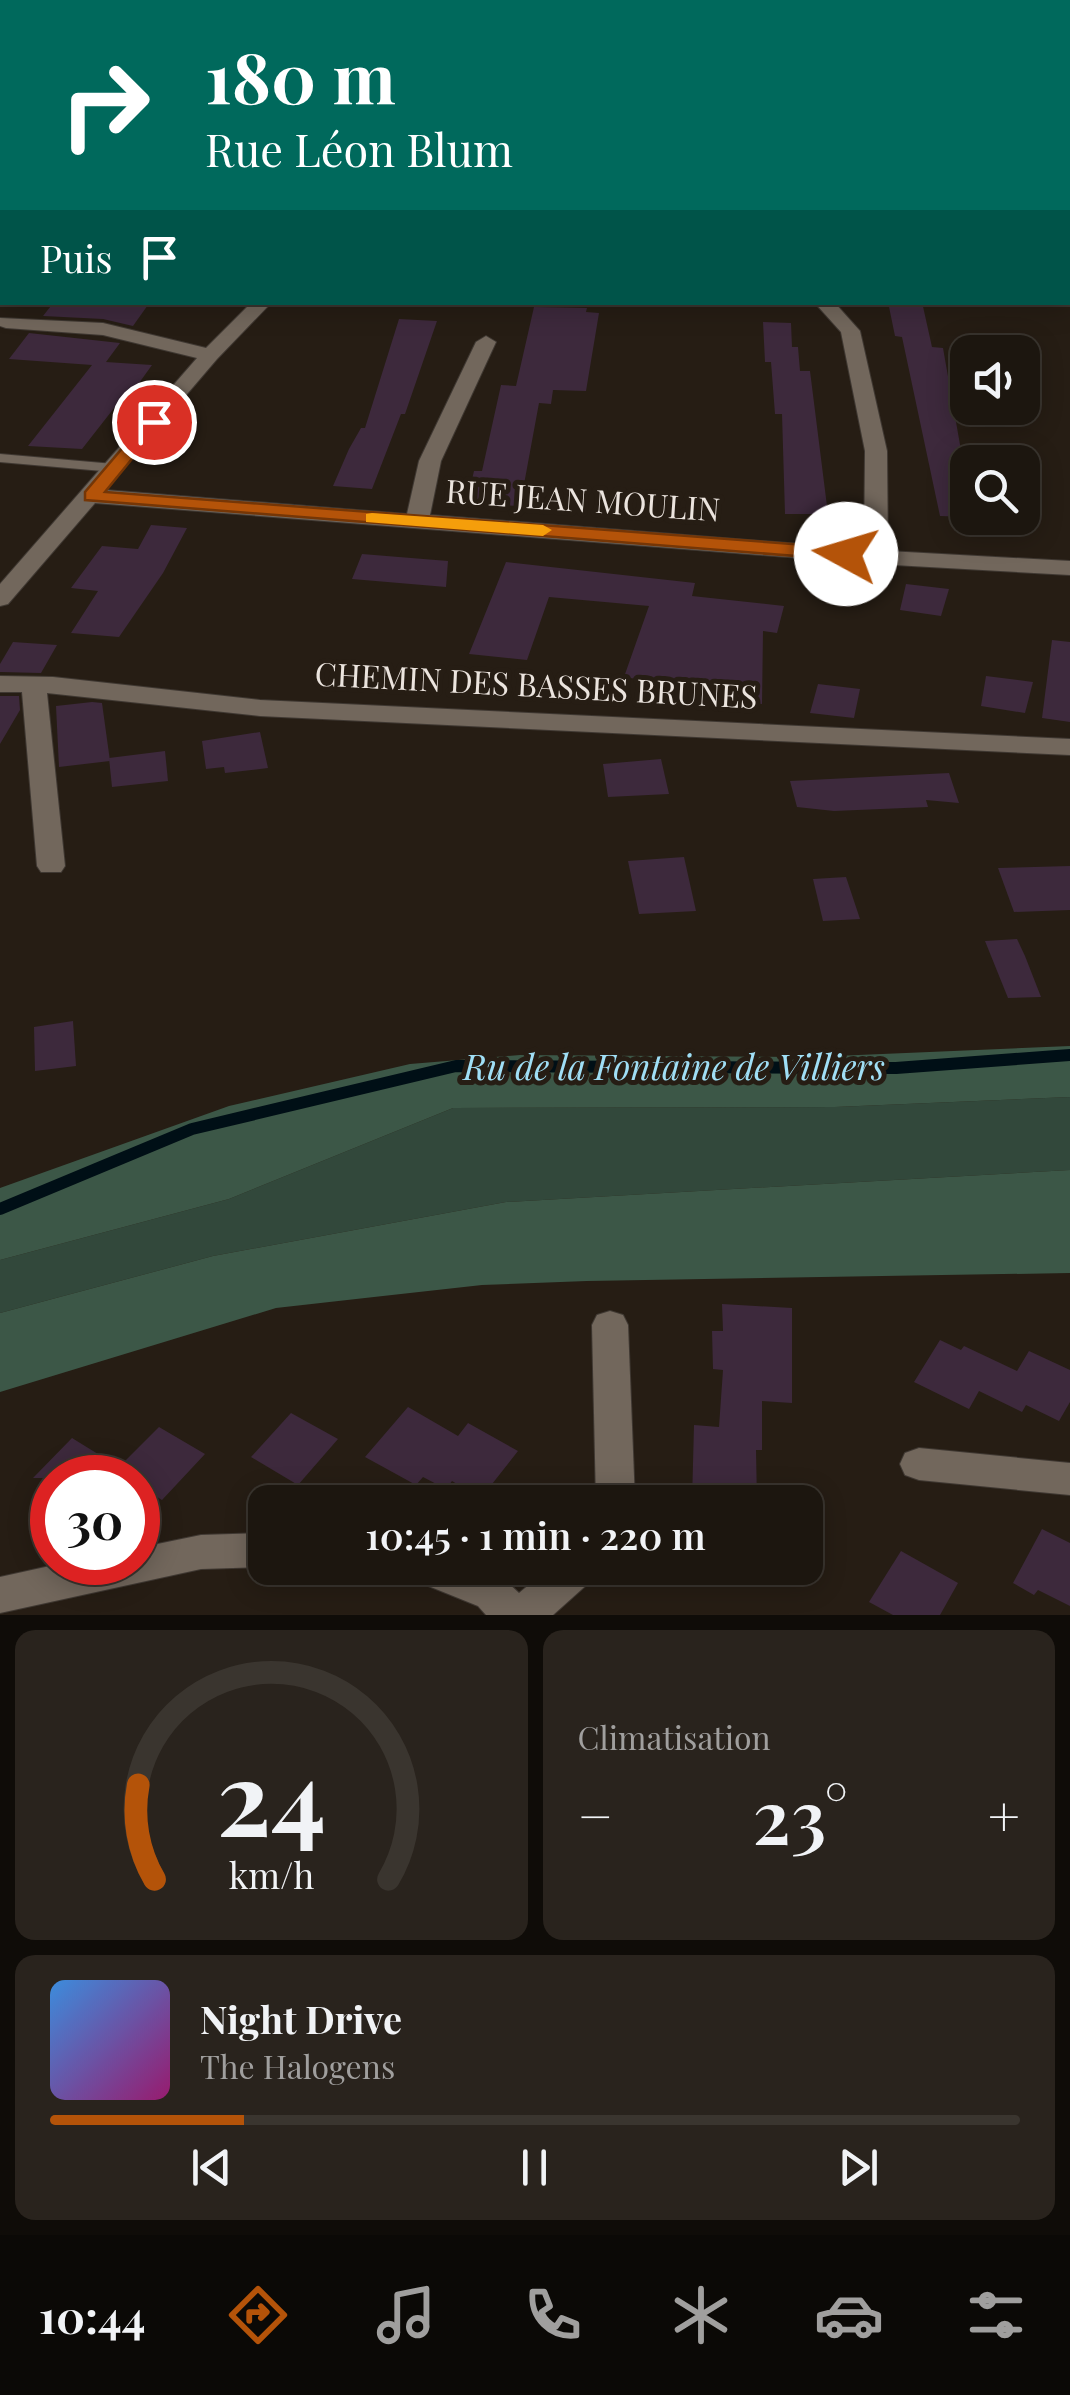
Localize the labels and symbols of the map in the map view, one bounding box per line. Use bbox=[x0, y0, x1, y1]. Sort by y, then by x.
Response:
pin bbox=[112, 380, 197, 465]
street label: RUE JEAN MOULIN bbox=[445, 467, 722, 530]
position arrow bbox=[794, 502, 898, 606]
street label: CHEMIN DES BASSES BRUNES bbox=[314, 650, 759, 717]
water label: Ru de la Fontaine de Villiers bbox=[461, 1042, 885, 1089]
speed limit sign: 30 bbox=[30, 1455, 160, 1585]

